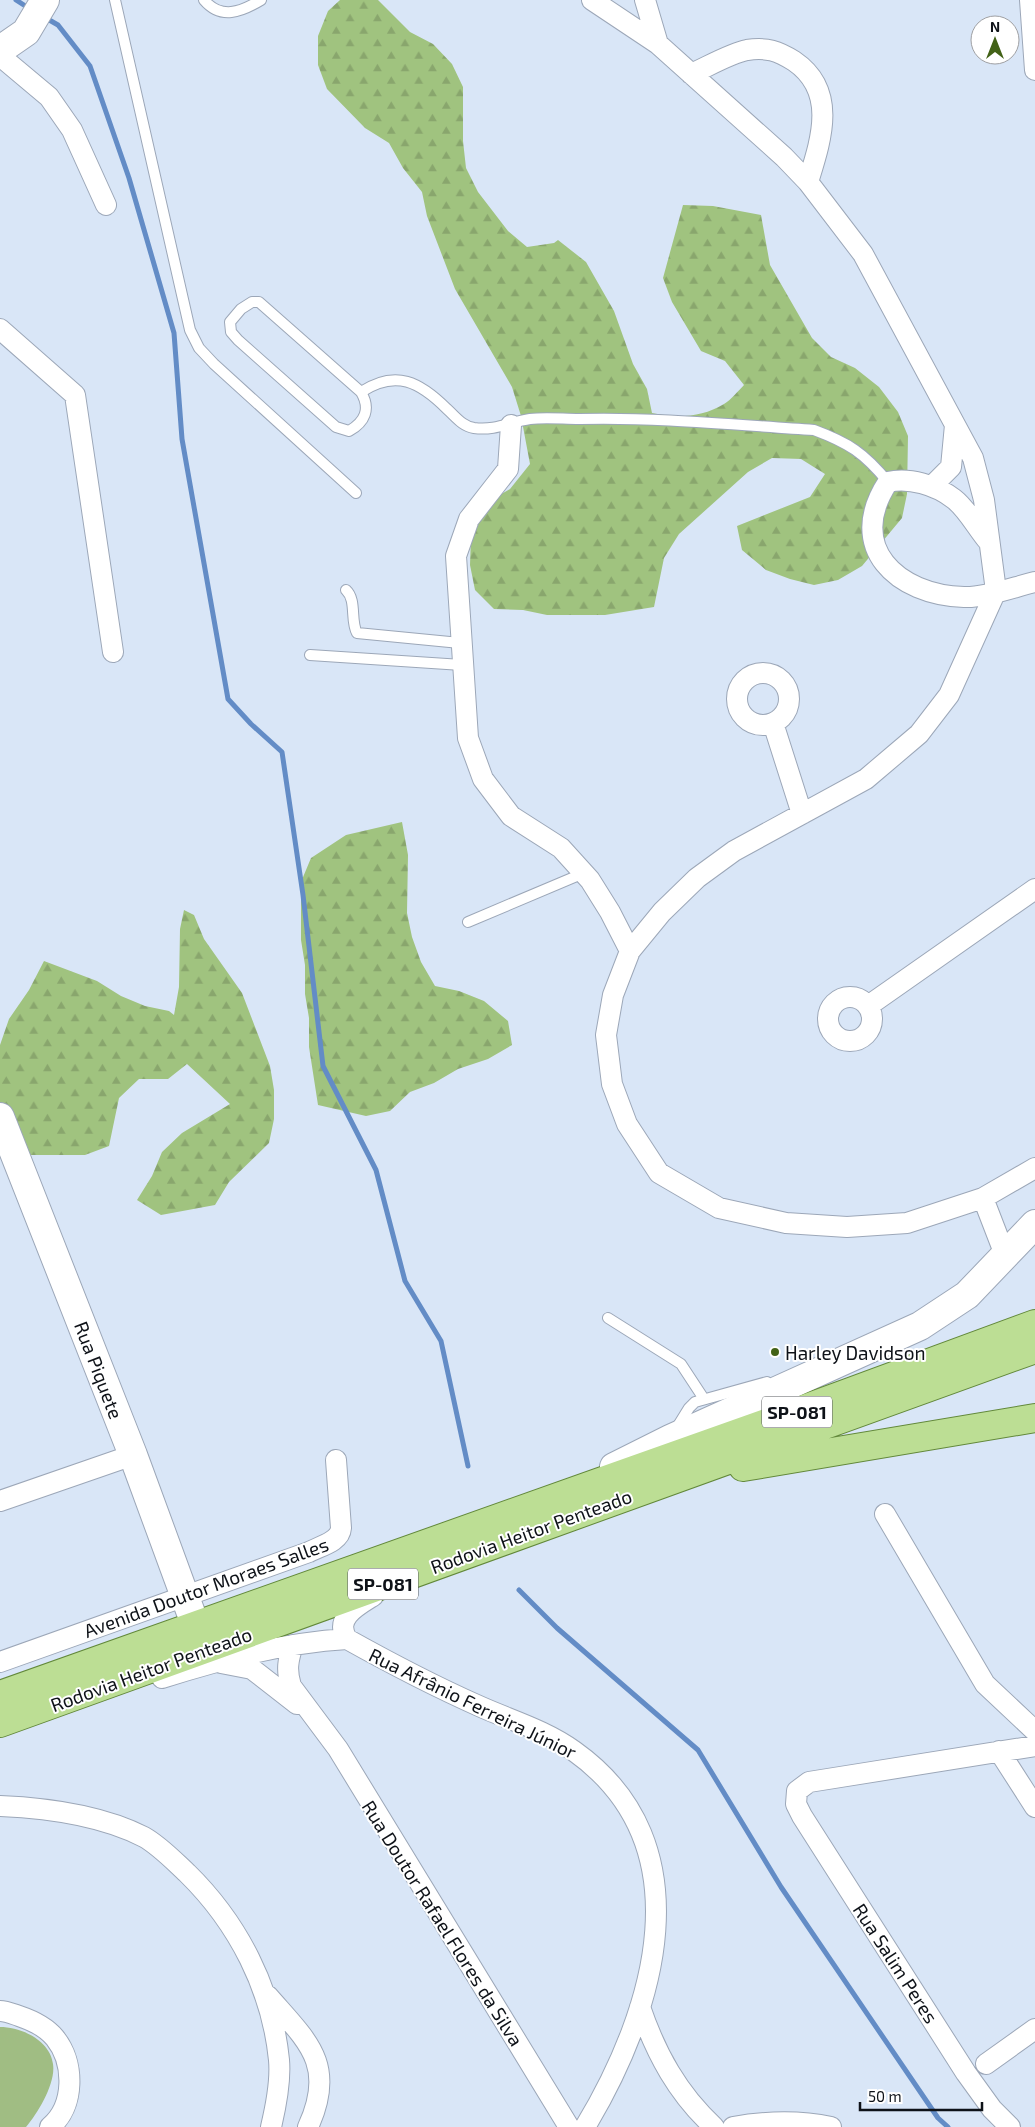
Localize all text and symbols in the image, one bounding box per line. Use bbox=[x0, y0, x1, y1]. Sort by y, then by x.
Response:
north arrow bbox=[970, 15, 1020, 65]
text: N bbox=[990, 18, 1000, 35]
street label: Rua Piquete bbox=[70, 1318, 128, 1422]
place label: Harley Davidson bbox=[785, 1341, 926, 1364]
marker: Harley Davidson bbox=[769, 1346, 781, 1358]
road number: SP-081 bbox=[762, 1396, 832, 1428]
street label: Rodovia Heitor Penteado bbox=[427, 1484, 635, 1578]
street label: Avenida Doutor Moraes Salles bbox=[81, 1532, 331, 1642]
road number: SP-081 bbox=[348, 1568, 418, 1600]
street label: Rodovia Heitor Penteado bbox=[47, 1622, 255, 1716]
street label: Rua Afrânio Ferreira Júnior bbox=[366, 1643, 581, 1763]
street label: Rua Doutor Rafael Flores da Silva bbox=[358, 1796, 528, 2050]
street label: Rua Salim Peres bbox=[849, 1899, 943, 2027]
scale bar bbox=[860, 2080, 982, 2112]
text: 50 m bbox=[868, 2087, 902, 2105]

